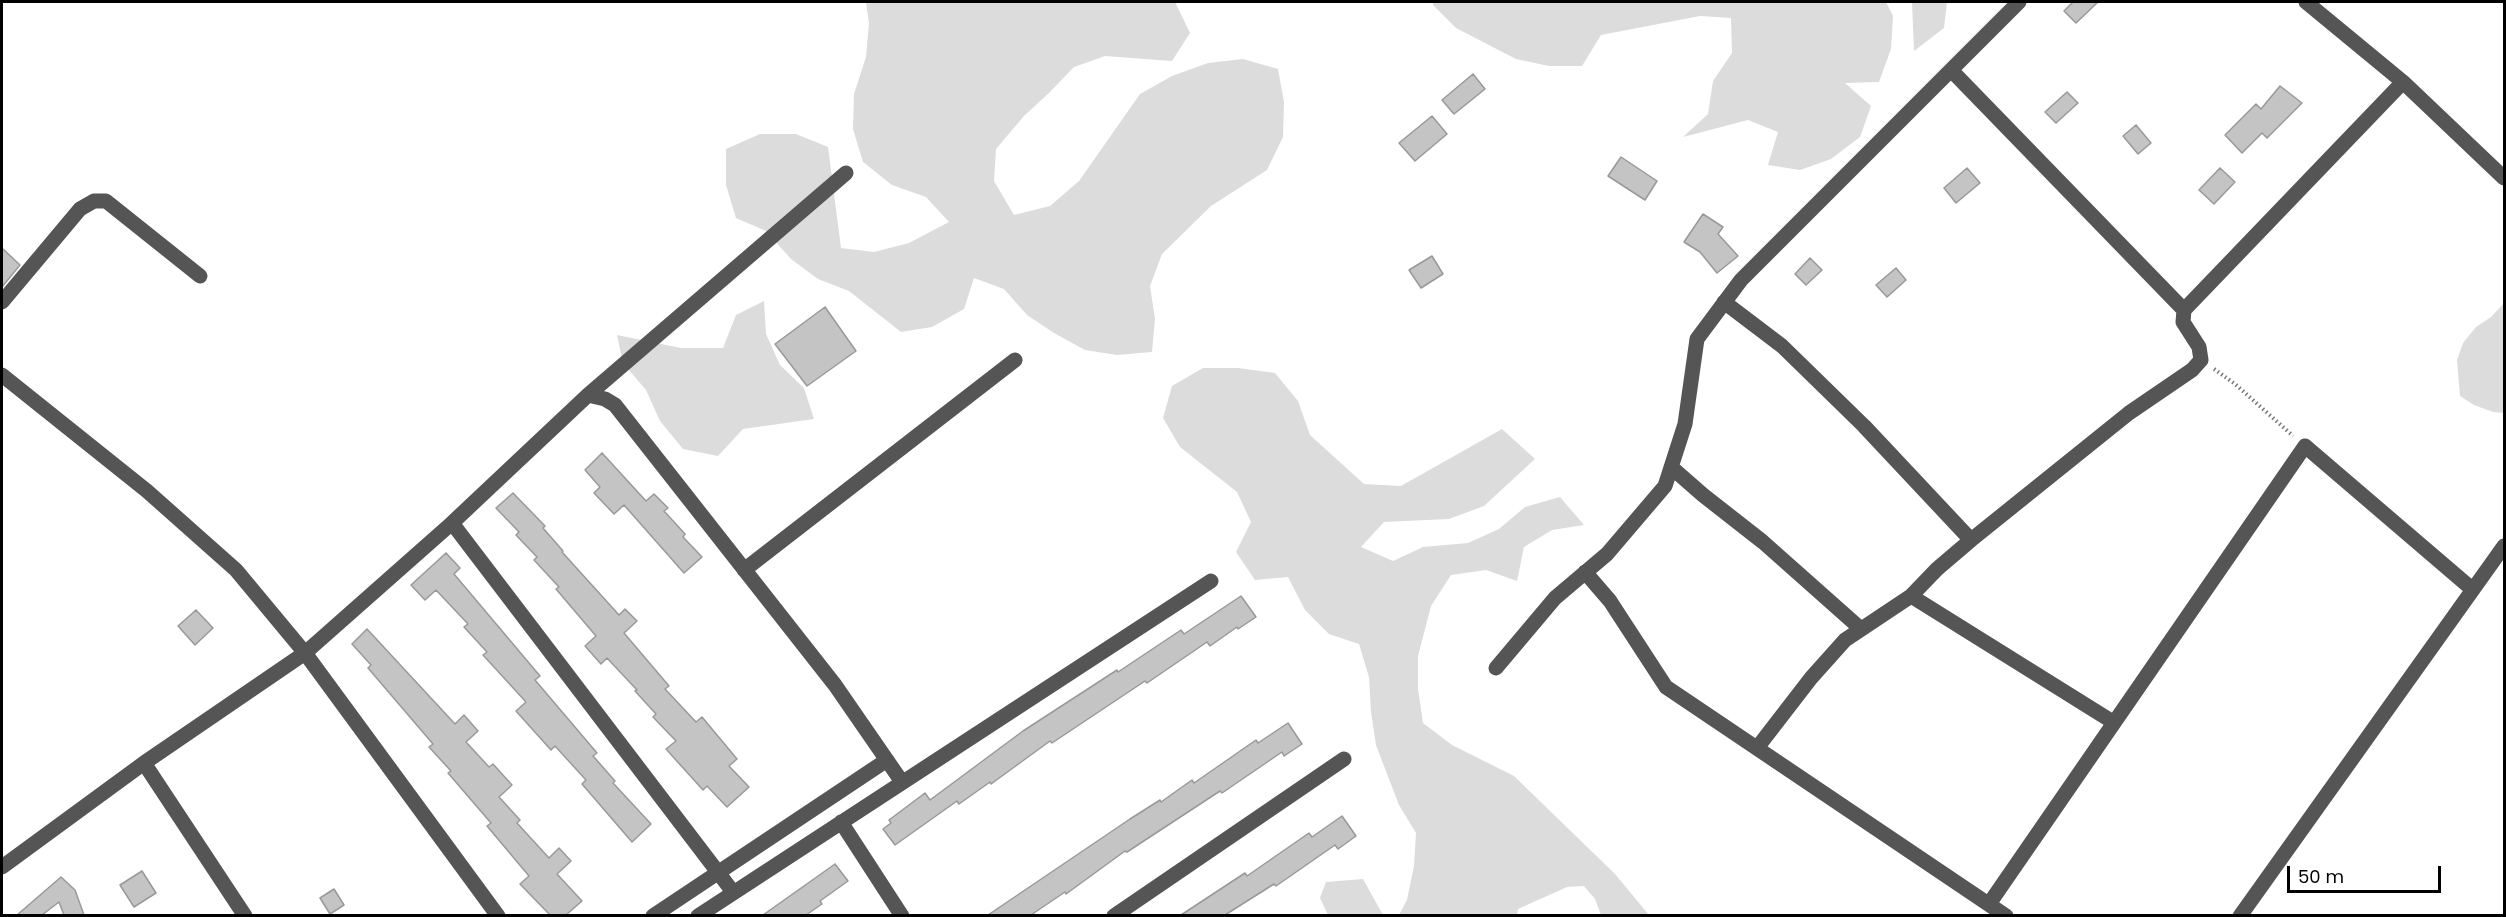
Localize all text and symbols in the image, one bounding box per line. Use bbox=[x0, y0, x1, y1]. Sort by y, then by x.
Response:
scale bar bbox=[2290, 854, 2444, 892]
text: 50 m bbox=[2298, 864, 2344, 889]

